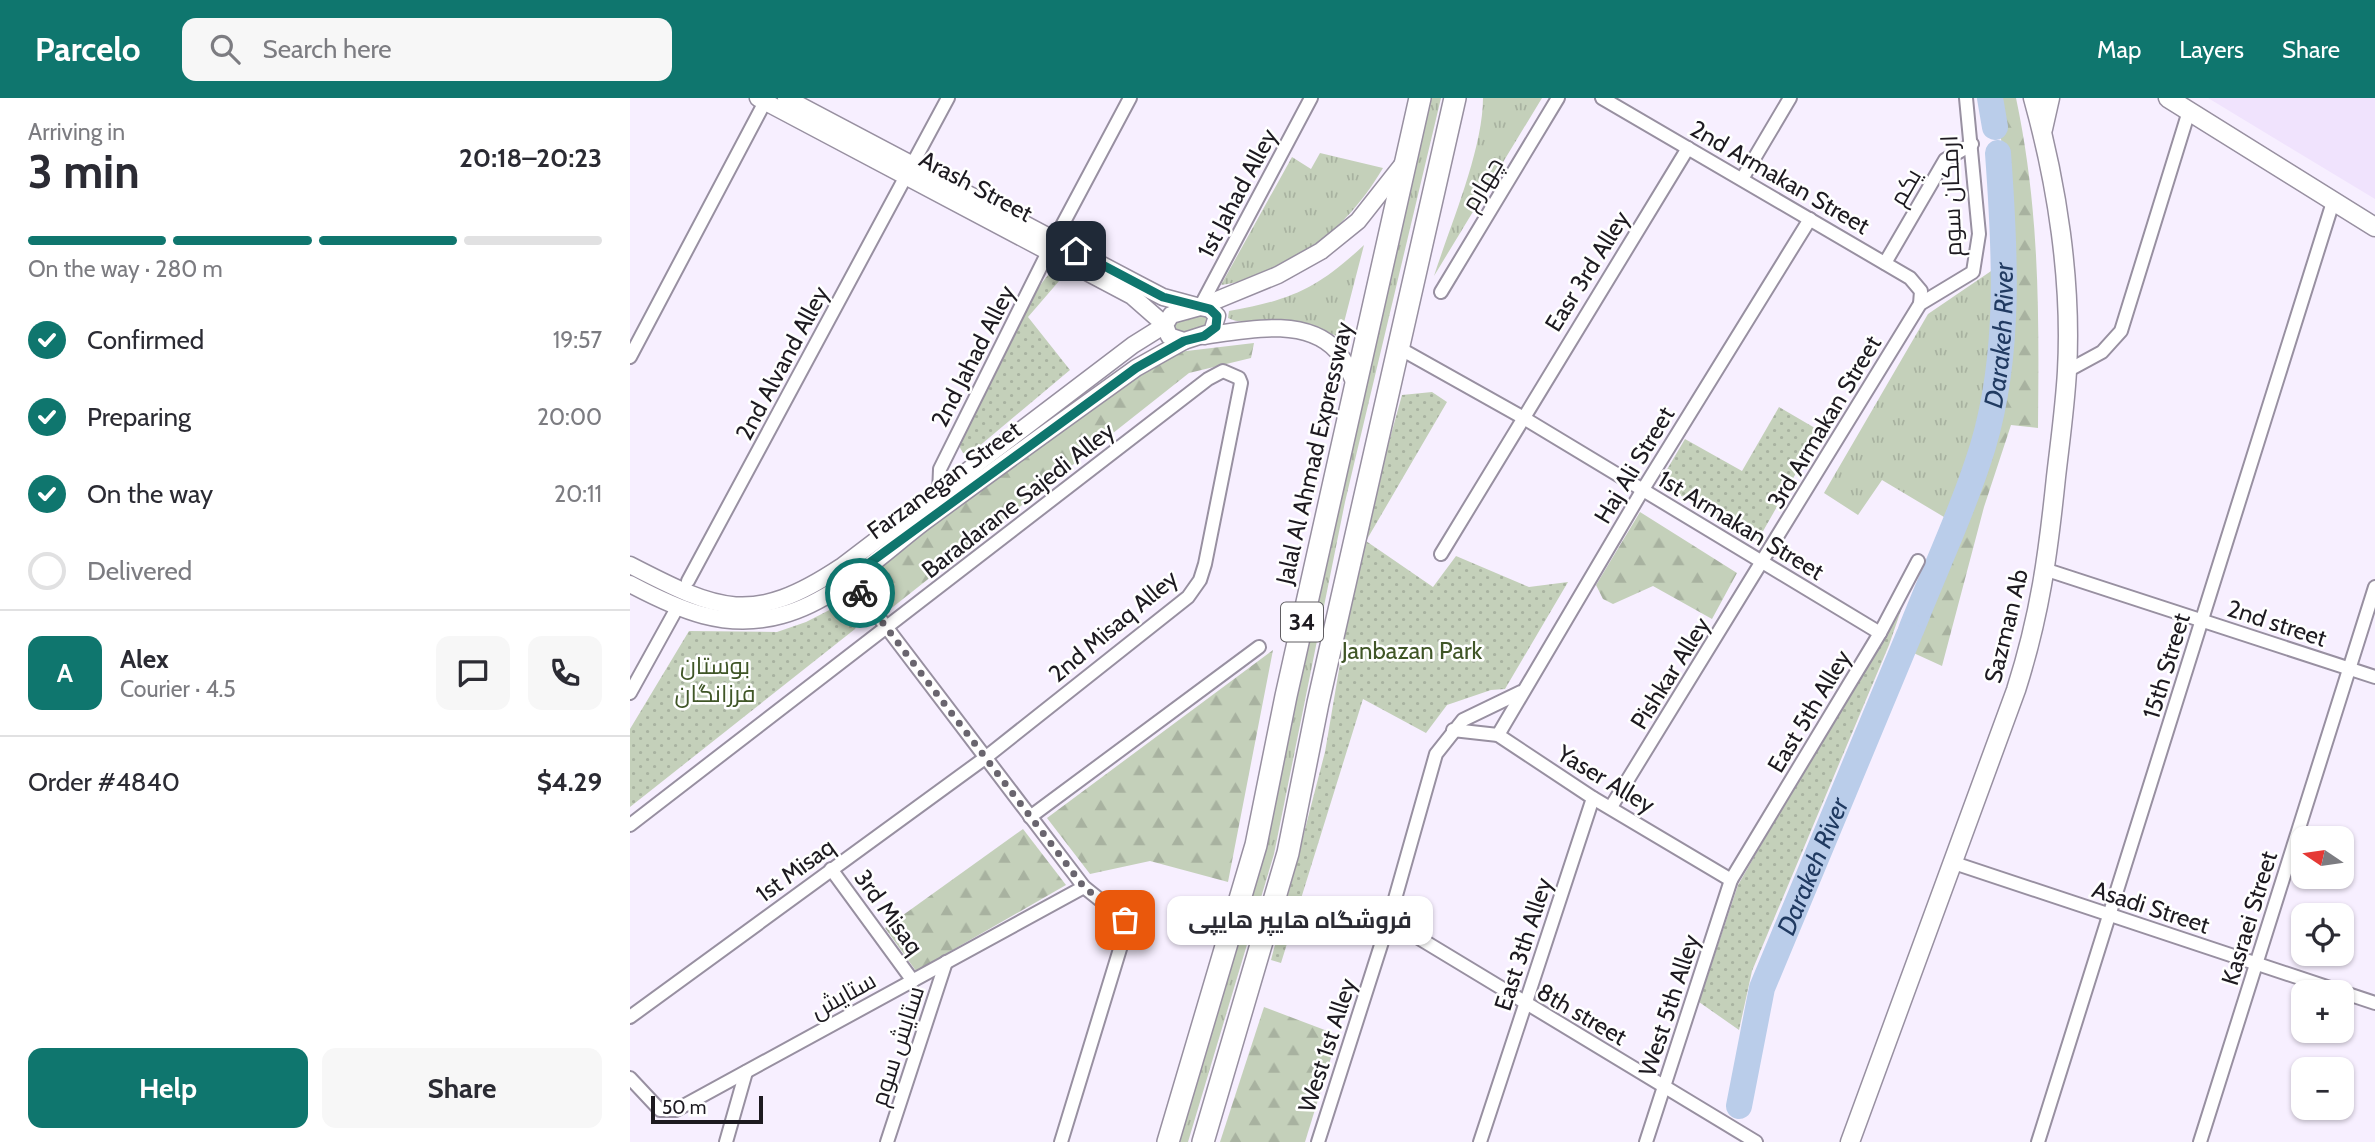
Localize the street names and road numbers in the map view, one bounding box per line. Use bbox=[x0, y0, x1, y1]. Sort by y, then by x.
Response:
street label: 2nd Armakan Street bbox=[1685, 114, 1875, 240]
street label: 1st Jahad Alley bbox=[1191, 123, 1283, 263]
street label: ارمکان سوم bbox=[1934, 135, 1970, 257]
street label: Arash Street bbox=[915, 144, 1037, 228]
street label: چهارم bbox=[1455, 152, 1511, 217]
street label: یکم bbox=[1883, 163, 1929, 212]
street label: Easr 3rd Alley bbox=[1538, 205, 1636, 337]
street label: 2nd Jahad Alley bbox=[925, 280, 1021, 432]
street label: 2nd Alvand Alley bbox=[729, 281, 835, 445]
street label: Jalal Al Ahmad Expressway bbox=[1269, 319, 1358, 588]
street label: 3rd Armakan Street bbox=[1761, 330, 1887, 514]
street label: Haj Ali Street bbox=[1588, 401, 1680, 529]
street label: Farzanegan Street bbox=[862, 415, 1026, 545]
street label: Baradarane Sajedi Alley bbox=[916, 416, 1120, 584]
street label: 1st Armakan Street bbox=[1653, 464, 1829, 586]
street label: 2nd Misaq Alley bbox=[1043, 564, 1183, 688]
street label: Sazman Ab bbox=[1978, 566, 2034, 686]
street label: 2nd street bbox=[2224, 593, 2330, 653]
road number: 34 bbox=[1281, 602, 1323, 642]
street label: 15th Street bbox=[2136, 610, 2196, 722]
street label: Pishkar Alley bbox=[1624, 612, 1716, 734]
street label: East 5th Alley bbox=[1761, 644, 1857, 778]
street label: Yaser Alley bbox=[1551, 738, 1660, 819]
street label: 1st Misaq bbox=[750, 832, 840, 908]
street label: Kasraei Street bbox=[2215, 848, 2283, 988]
street label: 3rd Misaq bbox=[848, 864, 930, 960]
street label: East 3th Alley bbox=[1488, 874, 1558, 1014]
street label: Asadi Street bbox=[2089, 874, 2213, 940]
street label: West 5th Alley bbox=[1632, 931, 1706, 1079]
street label: ستایش bbox=[805, 965, 881, 1025]
street label: West 1st Alley bbox=[1292, 974, 1362, 1116]
street label: 8th street bbox=[1532, 977, 1632, 1051]
street label: ستایش سوم bbox=[864, 982, 932, 1110]

